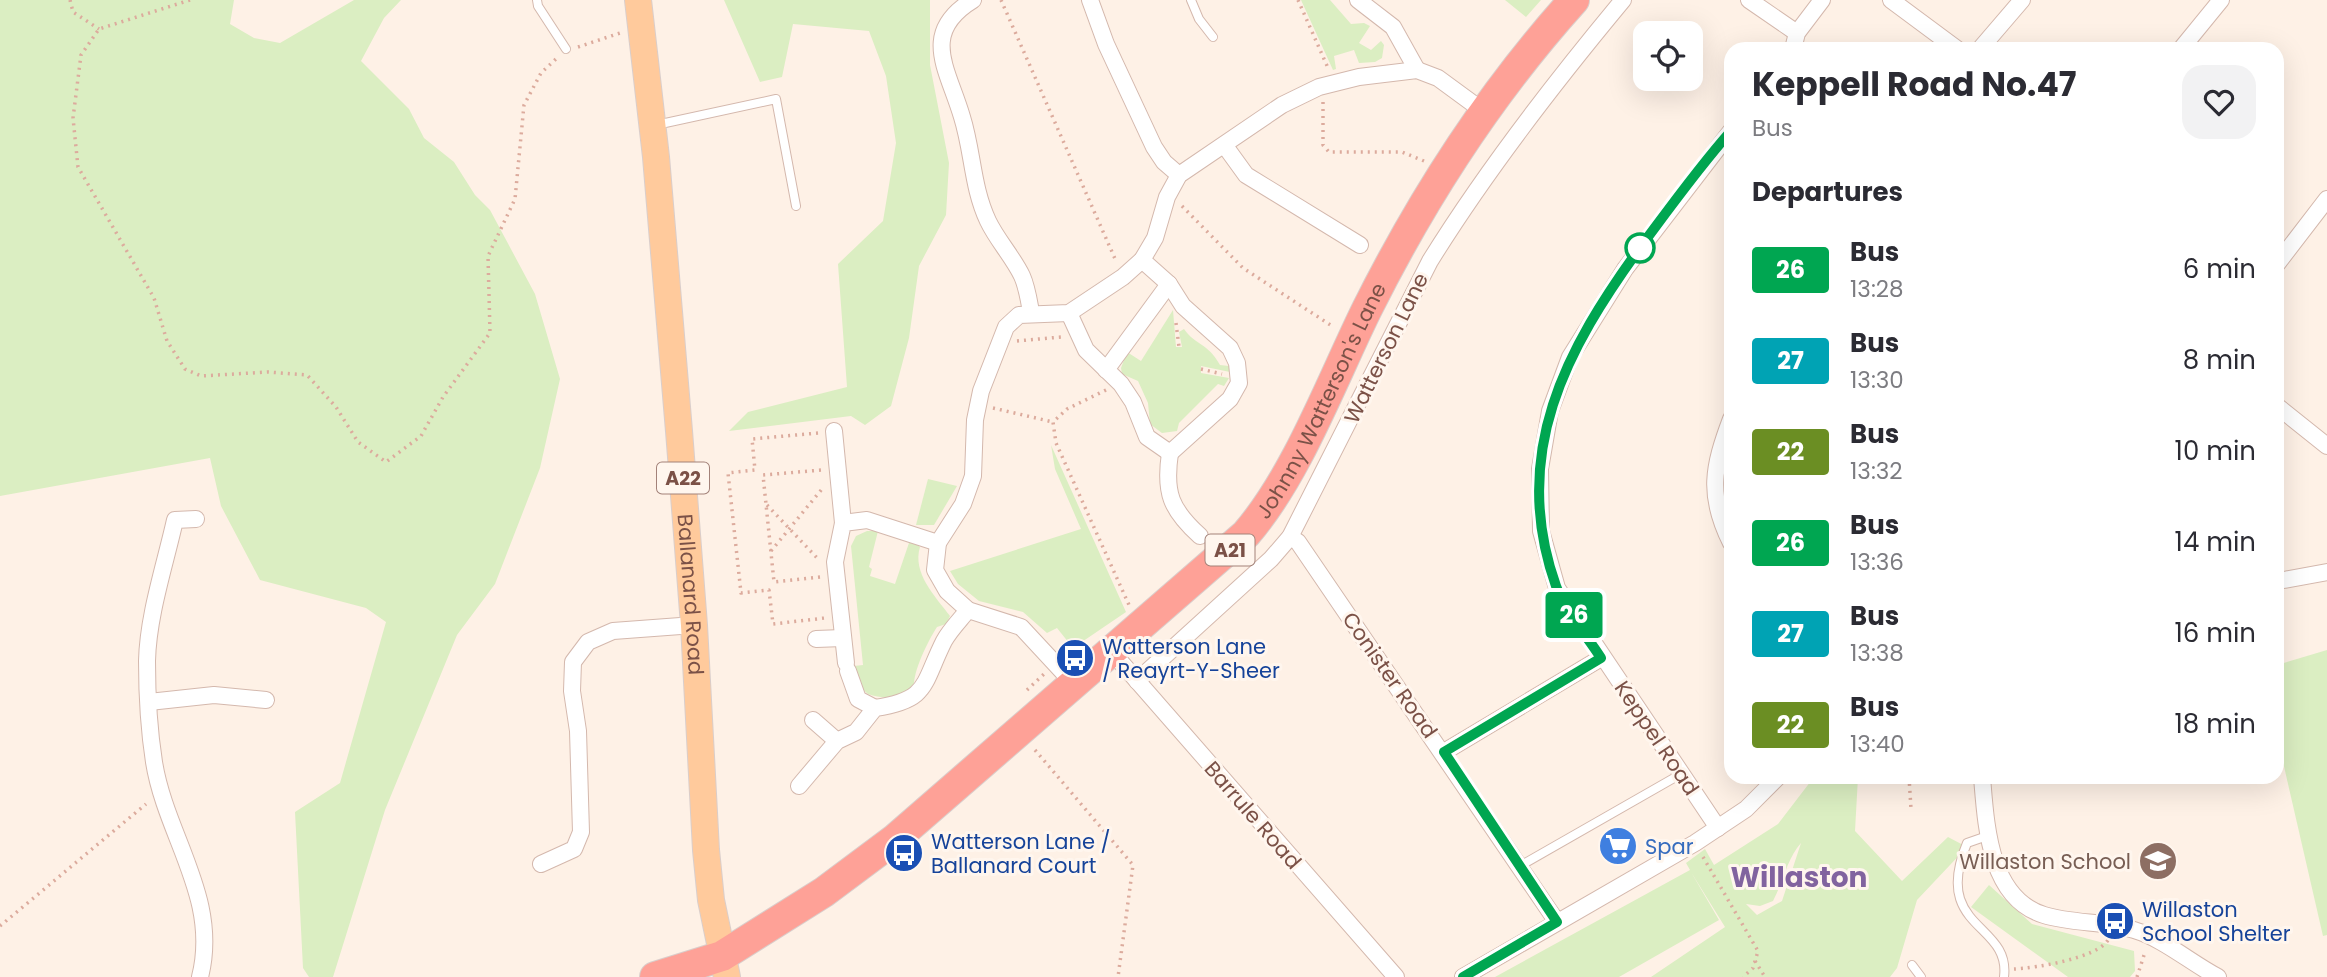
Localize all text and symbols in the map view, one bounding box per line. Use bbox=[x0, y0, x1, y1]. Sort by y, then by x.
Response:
map controls bbox=[1633, 21, 1703, 91]
button: locate bbox=[1633, 21, 1703, 91]
text: Keppell Road No.47 bbox=[1752, 61, 2076, 108]
button: heart bbox=[2182, 65, 2256, 139]
text: Bus bbox=[1752, 112, 1793, 144]
text: Departures bbox=[1752, 174, 1903, 210]
unlabelled marker bbox=[1625, 233, 1655, 263]
text: Bus bbox=[1850, 234, 1899, 270]
text: 6 min bbox=[2183, 251, 2256, 287]
text: 26 bbox=[1776, 253, 1805, 286]
street label: Watterson Lane bbox=[1337, 268, 1435, 428]
text: 13:28 bbox=[1850, 273, 1904, 305]
street label: Johnny Watterson's Lane bbox=[1249, 277, 1393, 524]
text: Bus bbox=[1850, 325, 1899, 361]
text: 8 min bbox=[2183, 342, 2256, 378]
text: 27 bbox=[1777, 344, 1804, 377]
text: 13:30 bbox=[1850, 364, 1904, 396]
text: Bus bbox=[1850, 416, 1899, 452]
text: 10 min bbox=[2175, 433, 2256, 469]
text: 22 bbox=[1777, 435, 1804, 468]
text: 13:32 bbox=[1850, 455, 1903, 487]
road number: A22 bbox=[657, 463, 709, 494]
text: Bus bbox=[1850, 507, 1899, 543]
street label: Ballanard Road bbox=[671, 513, 711, 676]
text: 14 min bbox=[2175, 524, 2256, 560]
text: 26 bbox=[1776, 526, 1805, 559]
road number: A21 bbox=[1206, 534, 1254, 566]
text: 13:36 bbox=[1850, 546, 1904, 578]
line badge: 26 bbox=[1542, 592, 1606, 638]
text: 26 bbox=[1560, 598, 1589, 631]
text: Bus bbox=[1850, 598, 1899, 634]
street label: Conister Road bbox=[1336, 606, 1444, 744]
text: 16 min bbox=[2174, 615, 2256, 651]
text: 27 bbox=[1777, 617, 1804, 650]
place label: Watterson Lane / Reayrt-Y-Sheer bbox=[1102, 632, 1280, 685]
bus stop icon: Watterson Lane / Reayrt-Y-Sheer bbox=[1054, 637, 1096, 679]
text: 13:38 bbox=[1850, 637, 1904, 669]
street label: Keppel Road bbox=[1608, 675, 1706, 801]
text: Bus bbox=[1850, 689, 1899, 725]
text: 18 min bbox=[2175, 706, 2256, 742]
text: 22 bbox=[1777, 708, 1804, 741]
text: 13:40 bbox=[1850, 728, 1905, 760]
street label: Barrule Road bbox=[1198, 755, 1308, 875]
supermarket icon: Spar bbox=[1597, 825, 1639, 867]
place label: Watterson Lane / Ballanard Court bbox=[931, 827, 1111, 880]
bus stop icon: Watterson Lane / Ballanard Court bbox=[883, 832, 925, 874]
place label: Spar bbox=[1645, 832, 1694, 861]
school or university icon: Willaston School bbox=[2137, 840, 2179, 882]
place label: Willaston School bbox=[1959, 847, 2131, 876]
district label: Willaston bbox=[1731, 858, 1867, 897]
place label: Willaston School Shelter bbox=[2142, 895, 2291, 948]
bus stop icon: Willaston School Shelter bbox=[2094, 900, 2136, 942]

